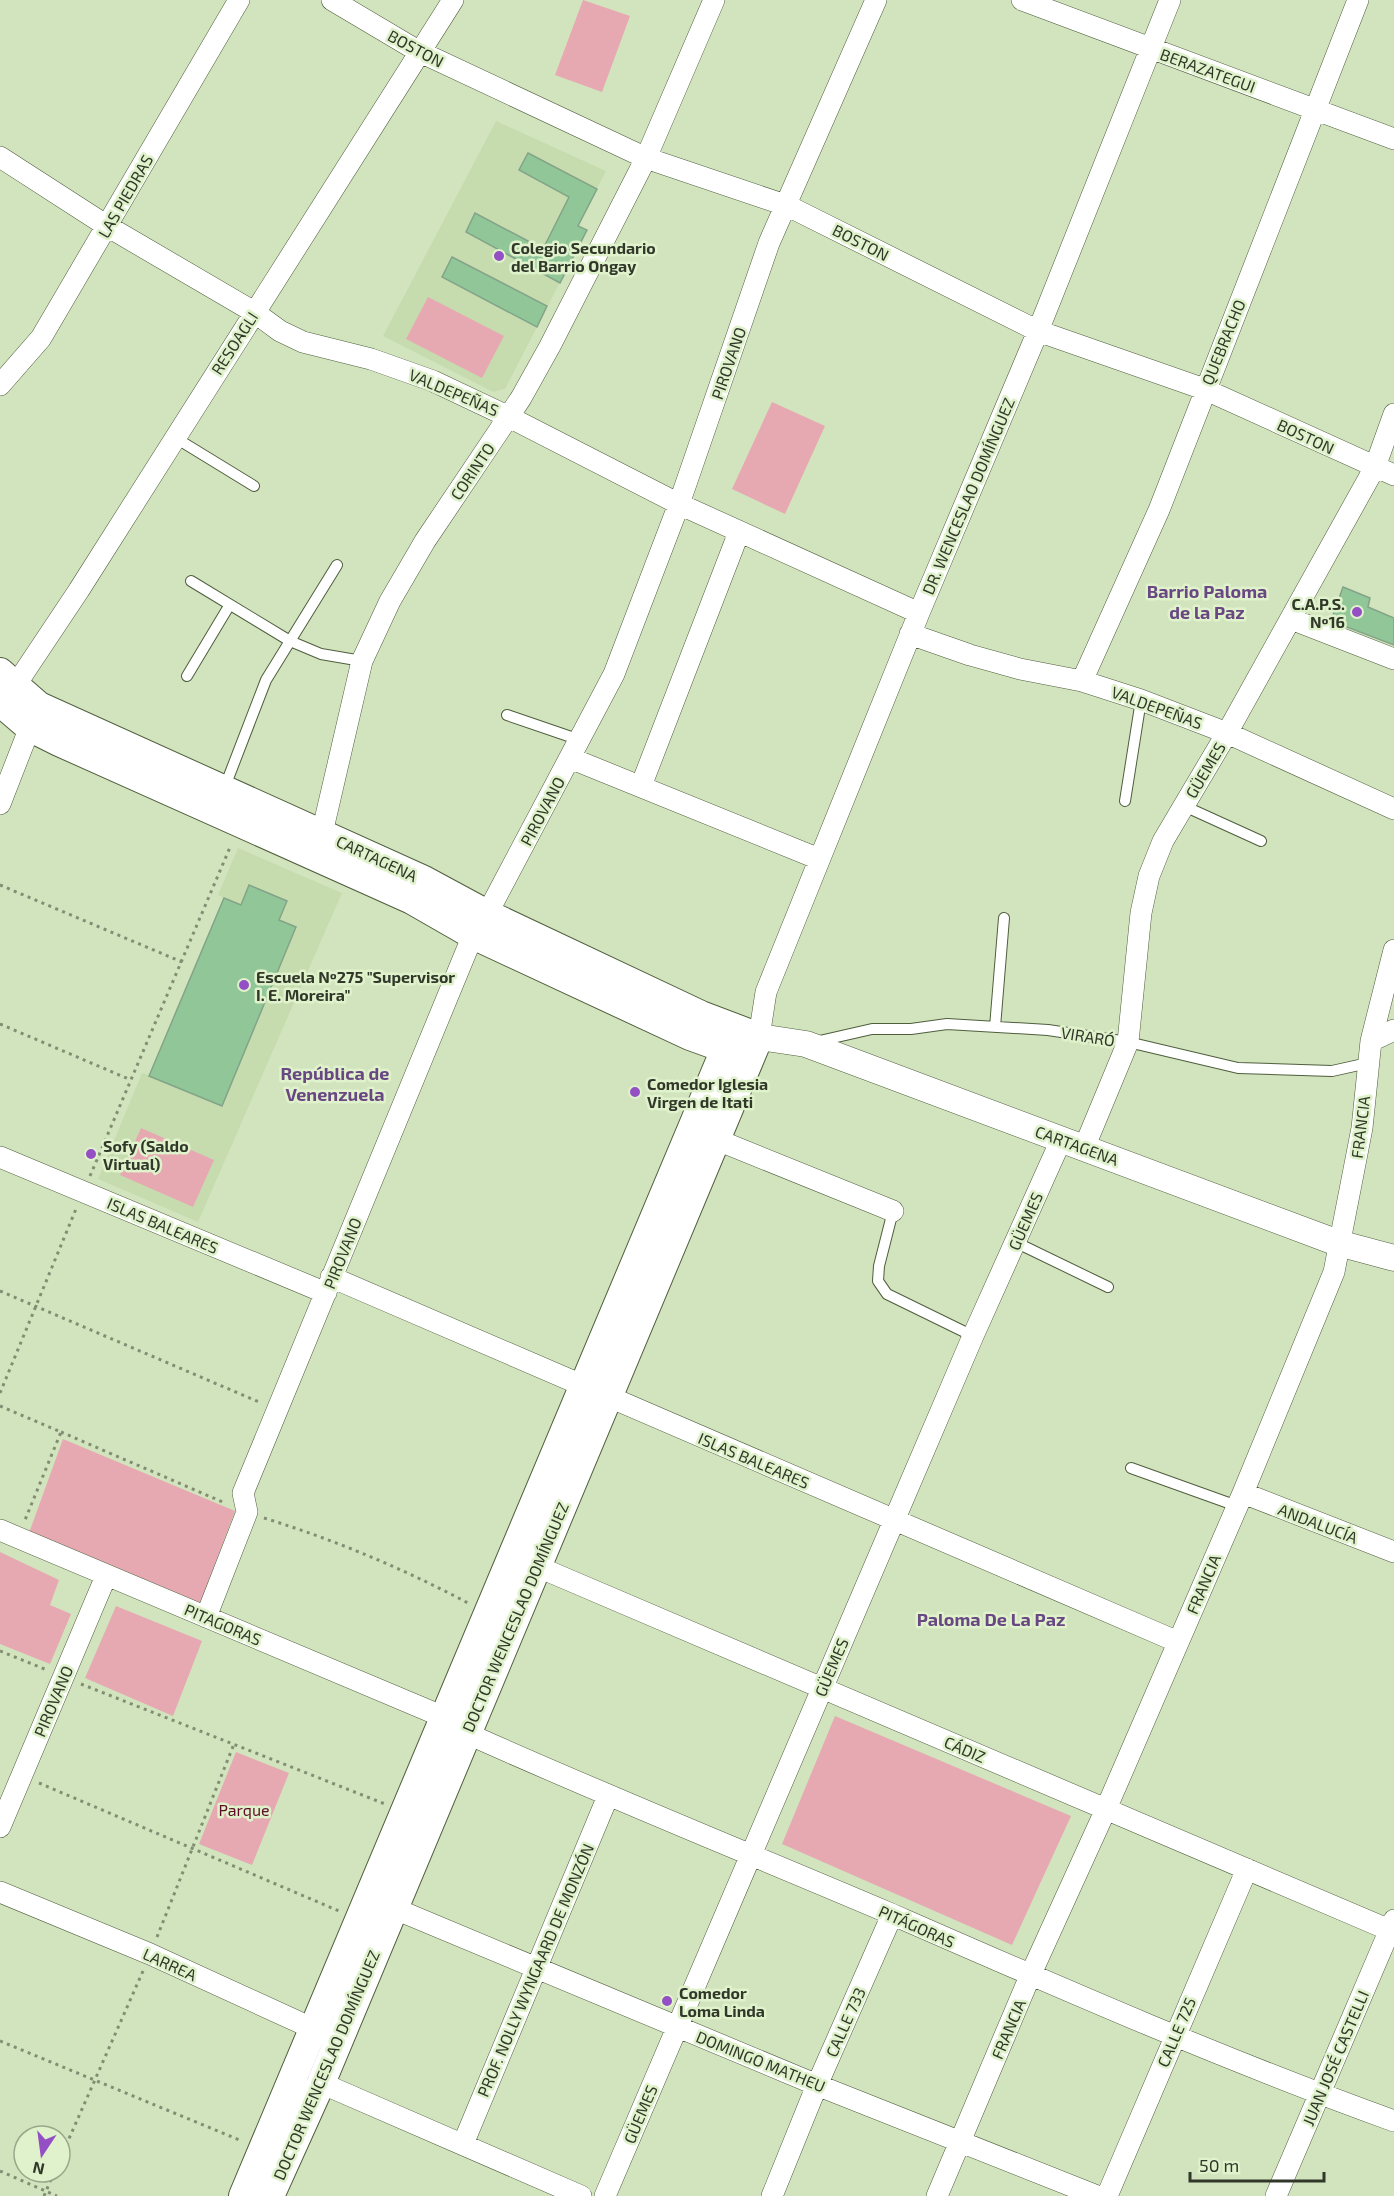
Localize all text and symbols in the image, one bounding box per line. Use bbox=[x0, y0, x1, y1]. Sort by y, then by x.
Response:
street label: BOSTON bbox=[385, 25, 447, 71]
street label: BERAZATEGUI bbox=[1158, 44, 1258, 96]
street label: LAS PIEDRAS bbox=[94, 151, 156, 241]
street label: BOSTON bbox=[830, 220, 892, 264]
place label: Colegio Secundario del Barrio Ongay bbox=[511, 238, 656, 276]
marker: Colegio Secundario del Barrio Ongay bbox=[492, 249, 506, 263]
street label: QUEBRACHO bbox=[1197, 296, 1250, 388]
street label: RESOAGLI bbox=[207, 308, 261, 378]
street label: PIROVANO bbox=[707, 324, 749, 402]
street label: VALDEPEÑAS bbox=[406, 365, 502, 419]
street label: DR. WENCESLAO DOMÍNGUEZ bbox=[918, 395, 1018, 597]
street label: BOSTON bbox=[1275, 415, 1337, 457]
street label: CORINTO bbox=[446, 439, 498, 503]
district label: Barrio Paloma de la Paz bbox=[1147, 580, 1267, 623]
place label: C.A.P.S. Nº16 bbox=[1291, 594, 1345, 631]
marker: C.A.P.S. Nº16 bbox=[1350, 605, 1364, 619]
street label: VALDEPEÑAS bbox=[1109, 682, 1205, 732]
street label: GÜEMES bbox=[1181, 739, 1229, 801]
street label: PIROVANO bbox=[516, 773, 568, 849]
street label: CARTAGENA bbox=[333, 831, 421, 885]
place label: Escuela Nº275 "Supervisor I. E. Moreira" bbox=[256, 967, 455, 1004]
marker: Escuela Nº275 "Supervisor I. E. Moreira" bbox=[237, 978, 251, 992]
street label: VIRARÓ bbox=[1060, 1022, 1116, 1050]
district label: República de Venenzuela bbox=[281, 1062, 389, 1105]
place label: Comedor Iglesia Virgen de Itati bbox=[647, 1074, 768, 1111]
marker: Comedor Iglesia Virgen de Itati bbox=[628, 1085, 642, 1099]
street label: FRANCIA bbox=[1347, 1095, 1373, 1159]
street label: CARTAGENA bbox=[1033, 1121, 1121, 1169]
place label: Sofy (Saldo Virtual) bbox=[103, 1136, 189, 1173]
marker: Sofy (Saldo Virtual) bbox=[84, 1147, 98, 1161]
street label: GÜEMES bbox=[1004, 1189, 1046, 1253]
street label: ISLAS BALEARES bbox=[105, 1193, 221, 1257]
street label: PIROVANO bbox=[319, 1215, 365, 1291]
street label: ISLAS BALEARES bbox=[696, 1428, 812, 1492]
street label: DOCTOR WENCESLAO DOMÍNGUEZ bbox=[458, 1499, 572, 1735]
street label: ANDALUCÍA bbox=[1276, 1499, 1360, 1547]
street label: FRANCIA bbox=[1182, 1551, 1224, 1617]
street label: PITAGORAS bbox=[182, 1599, 264, 1649]
district label: Paloma De La Paz bbox=[917, 1608, 1065, 1630]
street label: GÜEMES bbox=[810, 1635, 852, 1699]
street label: PIROVANO bbox=[30, 1663, 76, 1739]
street label: CÁDIZ bbox=[942, 1732, 988, 1766]
park label: Parque bbox=[218, 1800, 270, 1819]
street label: PROF. NOLLY WYNGAARD DE MONZÓN bbox=[473, 1841, 597, 2099]
street label: PITÁGORAS bbox=[876, 1901, 958, 1951]
street label: LARREA bbox=[140, 1944, 200, 1984]
street label: DOCTOR WENCESLAO DOMÍNGUEZ bbox=[269, 1947, 383, 2183]
place label: Comedor Loma Linda bbox=[679, 1983, 765, 2020]
street label: CALLE 733 bbox=[821, 1984, 869, 2060]
street label: JUAN JOSÉ CASTELLI bbox=[1298, 1988, 1372, 2128]
marker: Comedor Loma Linda bbox=[660, 1994, 674, 2008]
street label: CALLE 725 bbox=[1153, 1994, 1199, 2070]
street label: FRANCIA bbox=[987, 1996, 1029, 2062]
street label: DOMINGO MATHEU bbox=[694, 2026, 828, 2096]
street label: GÜEMES bbox=[619, 2082, 661, 2146]
north arrow bbox=[12, 2124, 72, 2184]
scale bar bbox=[1190, 2145, 1324, 2183]
text: 50 m bbox=[1199, 2154, 1239, 2176]
text: N bbox=[31, 2159, 46, 2180]

